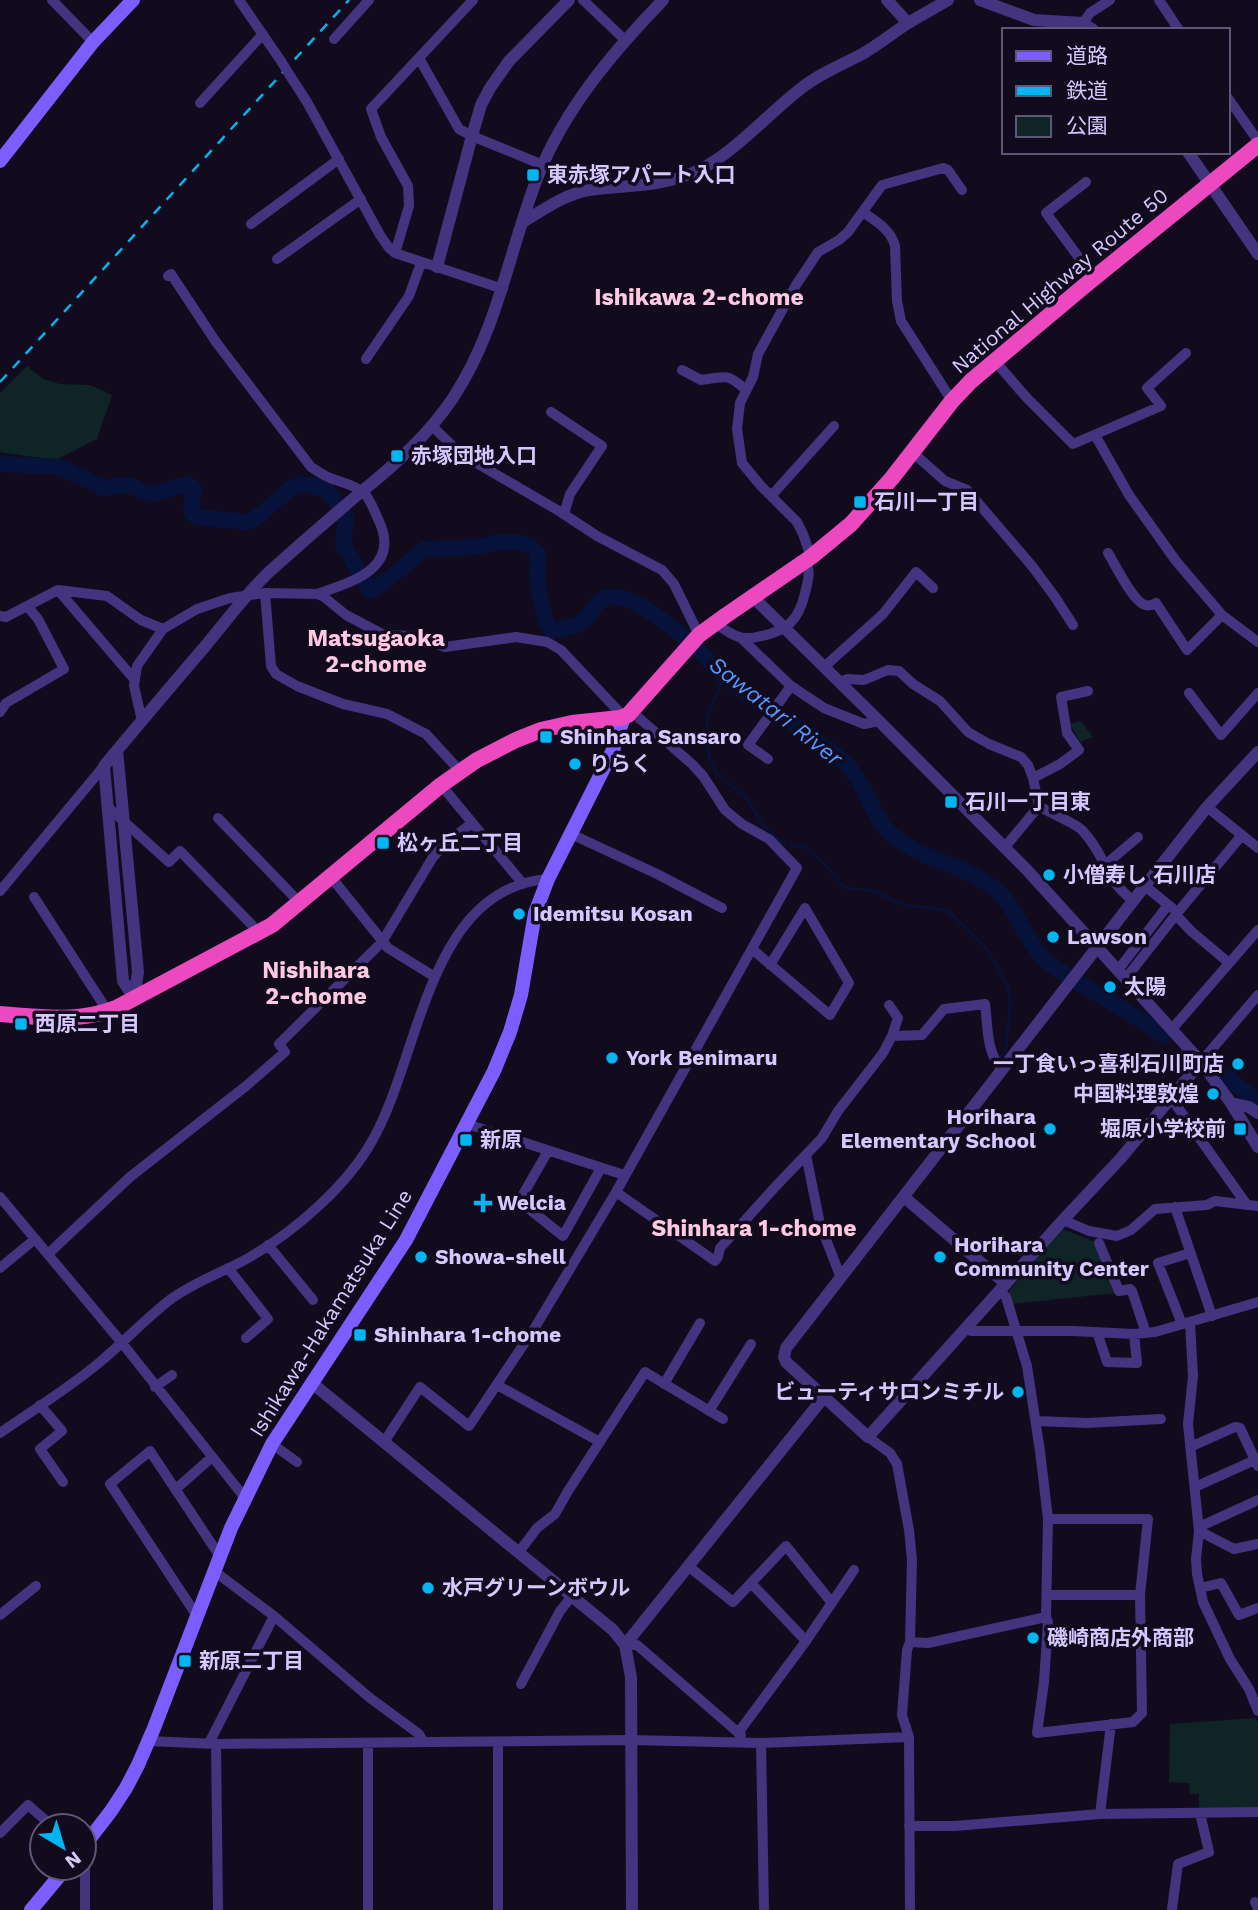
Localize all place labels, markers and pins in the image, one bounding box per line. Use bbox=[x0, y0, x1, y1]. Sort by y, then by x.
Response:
place label: 東赤塚アパート入口 bbox=[547, 162, 736, 187]
marker: 東赤塚アパート入口 bbox=[525, 167, 541, 183]
place label: 赤塚団地入口 bbox=[411, 443, 537, 468]
marker: 赤塚団地入口 bbox=[389, 448, 405, 464]
place label: 石川一丁目 bbox=[874, 489, 979, 514]
marker: 石川一丁目 bbox=[852, 494, 868, 510]
place label: Shinhara Sansaro bbox=[560, 724, 741, 749]
marker: Shinhara Sansaro bbox=[538, 729, 554, 745]
place label: りらく bbox=[589, 751, 652, 776]
marker: りらく bbox=[567, 756, 583, 772]
place label: 石川一丁目東 bbox=[965, 789, 1091, 814]
marker: 石川一丁目東 bbox=[943, 794, 959, 810]
place label: 松ヶ丘二丁目 bbox=[397, 830, 523, 855]
marker: 松ヶ丘二丁目 bbox=[375, 835, 391, 851]
place label: 小僧寿し 石川店 bbox=[1063, 862, 1216, 887]
marker: 小僧寿し 石川店 bbox=[1041, 867, 1057, 883]
place label: Idemitsu Kosan bbox=[533, 901, 693, 926]
marker: Idemitsu Kosan bbox=[511, 906, 527, 922]
place label: Lawson bbox=[1067, 924, 1147, 949]
marker: Lawson bbox=[1045, 929, 1061, 945]
place label: 太陽 bbox=[1124, 974, 1166, 999]
marker: 太陽 bbox=[1102, 979, 1118, 995]
place label: 西原二丁目 bbox=[35, 1011, 140, 1036]
marker: 西原二丁目 bbox=[13, 1016, 29, 1032]
place label: York Benimaru bbox=[626, 1045, 778, 1070]
marker: York Benimaru bbox=[604, 1050, 620, 1066]
place label: 一丁食いっ喜利石川町店 bbox=[993, 1051, 1224, 1076]
marker: 一丁食いっ喜利石川町店 bbox=[1230, 1056, 1246, 1072]
place label: 中国料理敦煌 bbox=[1073, 1081, 1199, 1106]
marker: 中国料理敦煌 bbox=[1205, 1086, 1221, 1102]
place label: Horihara Elementary School bbox=[840, 1104, 1037, 1153]
place label: 堀原小学校前 bbox=[1100, 1116, 1226, 1141]
marker: Horihara Elementary School bbox=[1042, 1121, 1058, 1137]
marker: 堀原小学校前 bbox=[1232, 1121, 1248, 1137]
place label: 新原 bbox=[480, 1127, 522, 1152]
marker: 新原 bbox=[458, 1132, 474, 1148]
place label: Welcia bbox=[497, 1190, 567, 1215]
marker: Welcia bbox=[475, 1195, 491, 1211]
place label: Horihara Community Center bbox=[954, 1232, 1149, 1281]
place label: Showa-shell bbox=[435, 1244, 566, 1269]
marker: Showa-shell bbox=[413, 1249, 429, 1265]
marker: Horihara Community Center bbox=[932, 1249, 948, 1265]
place label: Shinhara 1-chome bbox=[374, 1322, 561, 1347]
marker: Shinhara 1-chome bbox=[352, 1327, 368, 1343]
place label: ビューティサロンミチル bbox=[774, 1379, 1004, 1404]
marker: ビューティサロンミチル bbox=[1010, 1384, 1026, 1400]
place label: 水戸グリーンボウル bbox=[442, 1575, 630, 1600]
marker: 水戸グリーンボウル bbox=[420, 1580, 436, 1596]
place label: 磯崎商店外商部 bbox=[1047, 1625, 1194, 1650]
marker: 磯崎商店外商部 bbox=[1025, 1630, 1041, 1646]
place label: 新原二丁目 bbox=[199, 1648, 304, 1673]
marker: 新原二丁目 bbox=[177, 1653, 193, 1669]

